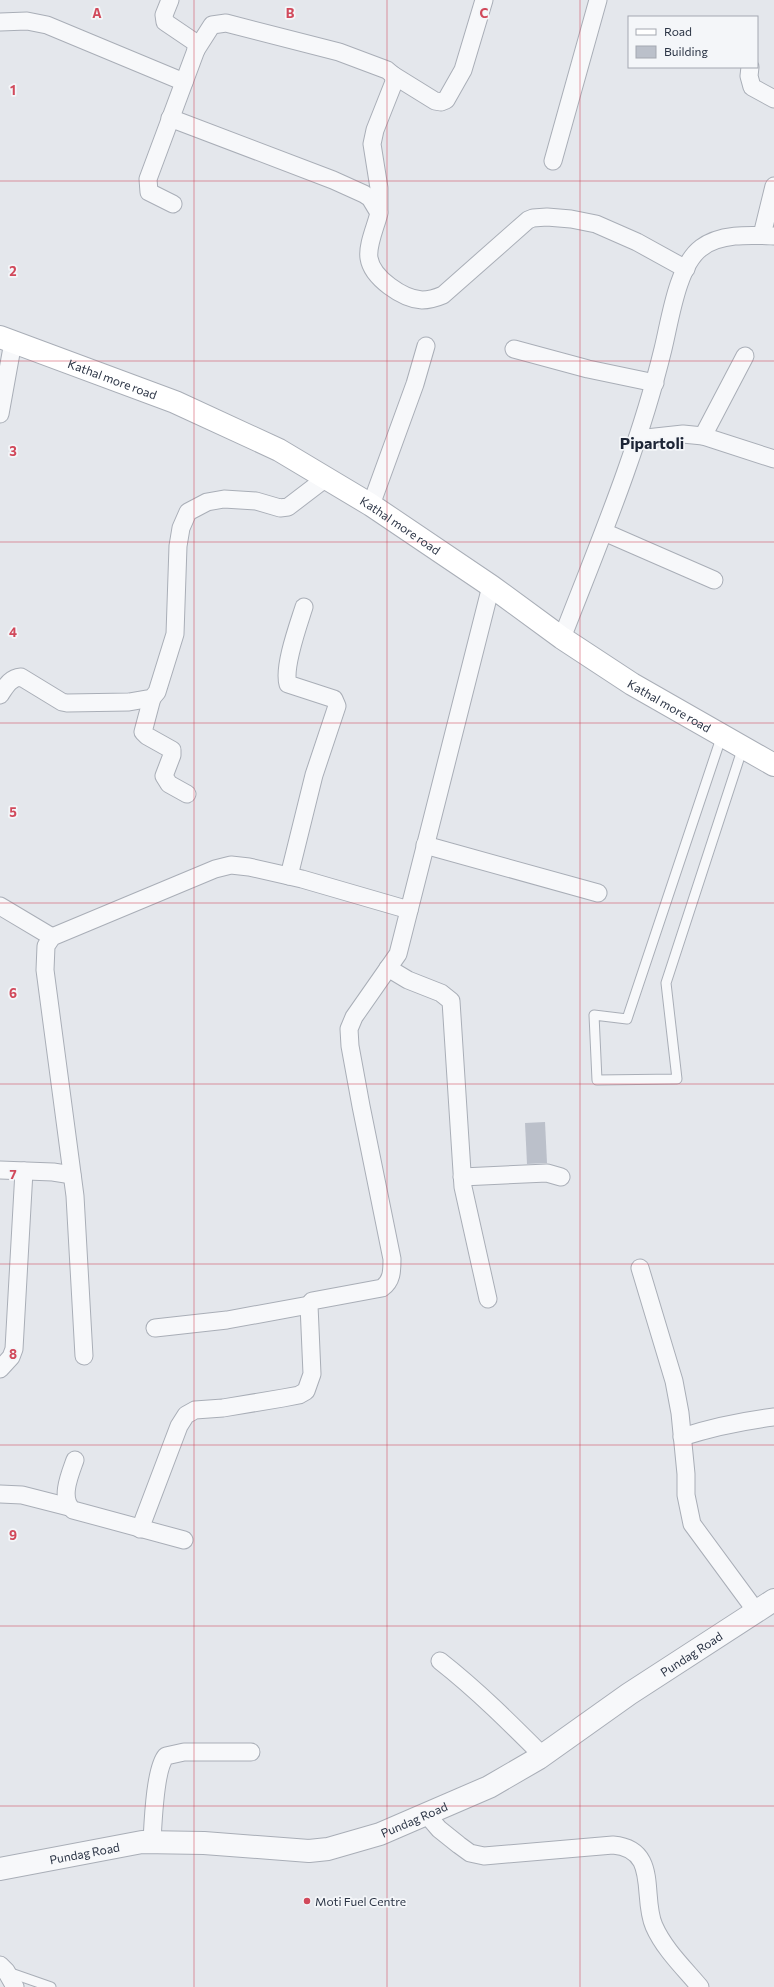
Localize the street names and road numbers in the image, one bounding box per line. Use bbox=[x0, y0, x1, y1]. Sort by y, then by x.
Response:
street label: Kathal more road bbox=[66, 356, 159, 402]
street label: Kathal more road bbox=[358, 493, 443, 557]
street label: Kathal more road bbox=[625, 676, 714, 735]
street label: Pundag Road bbox=[657, 1628, 725, 1679]
street label: Pundag Road bbox=[378, 1799, 449, 1840]
street label: Pundag Road bbox=[48, 1839, 121, 1866]

